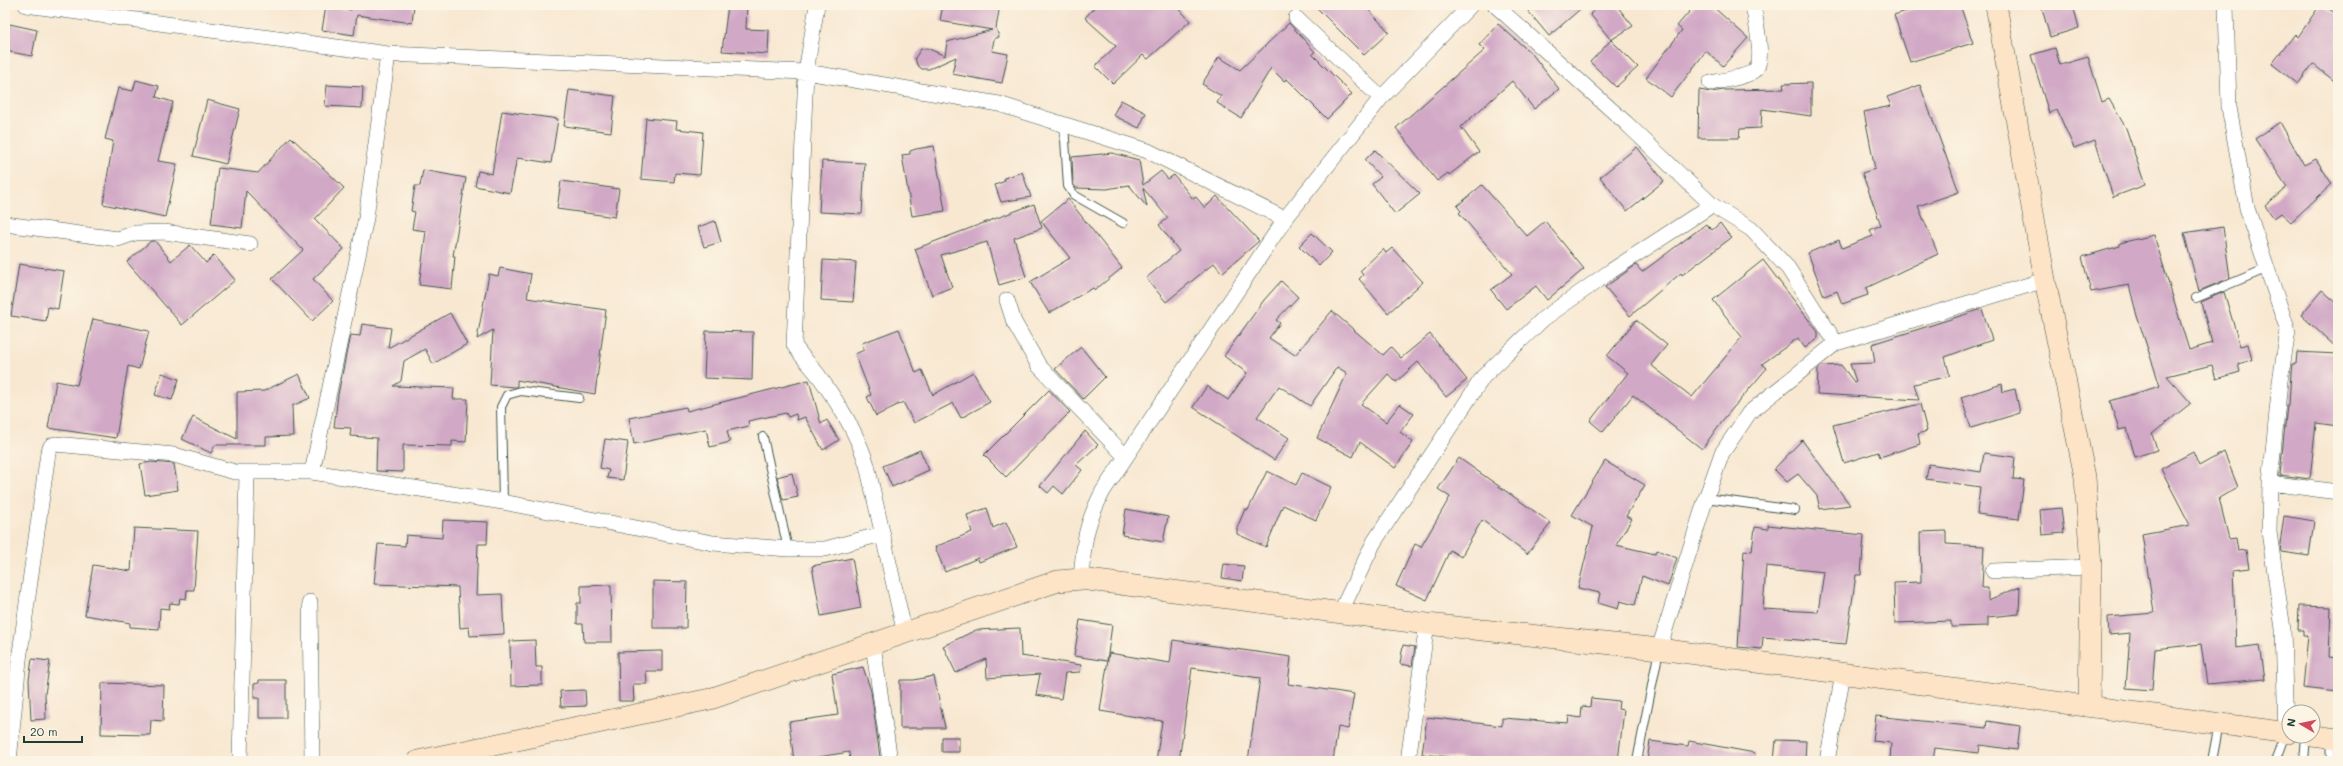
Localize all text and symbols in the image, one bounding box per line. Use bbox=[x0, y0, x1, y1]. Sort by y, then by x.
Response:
north arrow bbox=[2281, 704, 2321, 744]
text: N bbox=[2283, 717, 2299, 728]
scale bar bbox=[24, 718, 82, 744]
text: 20 m bbox=[30, 723, 58, 739]

